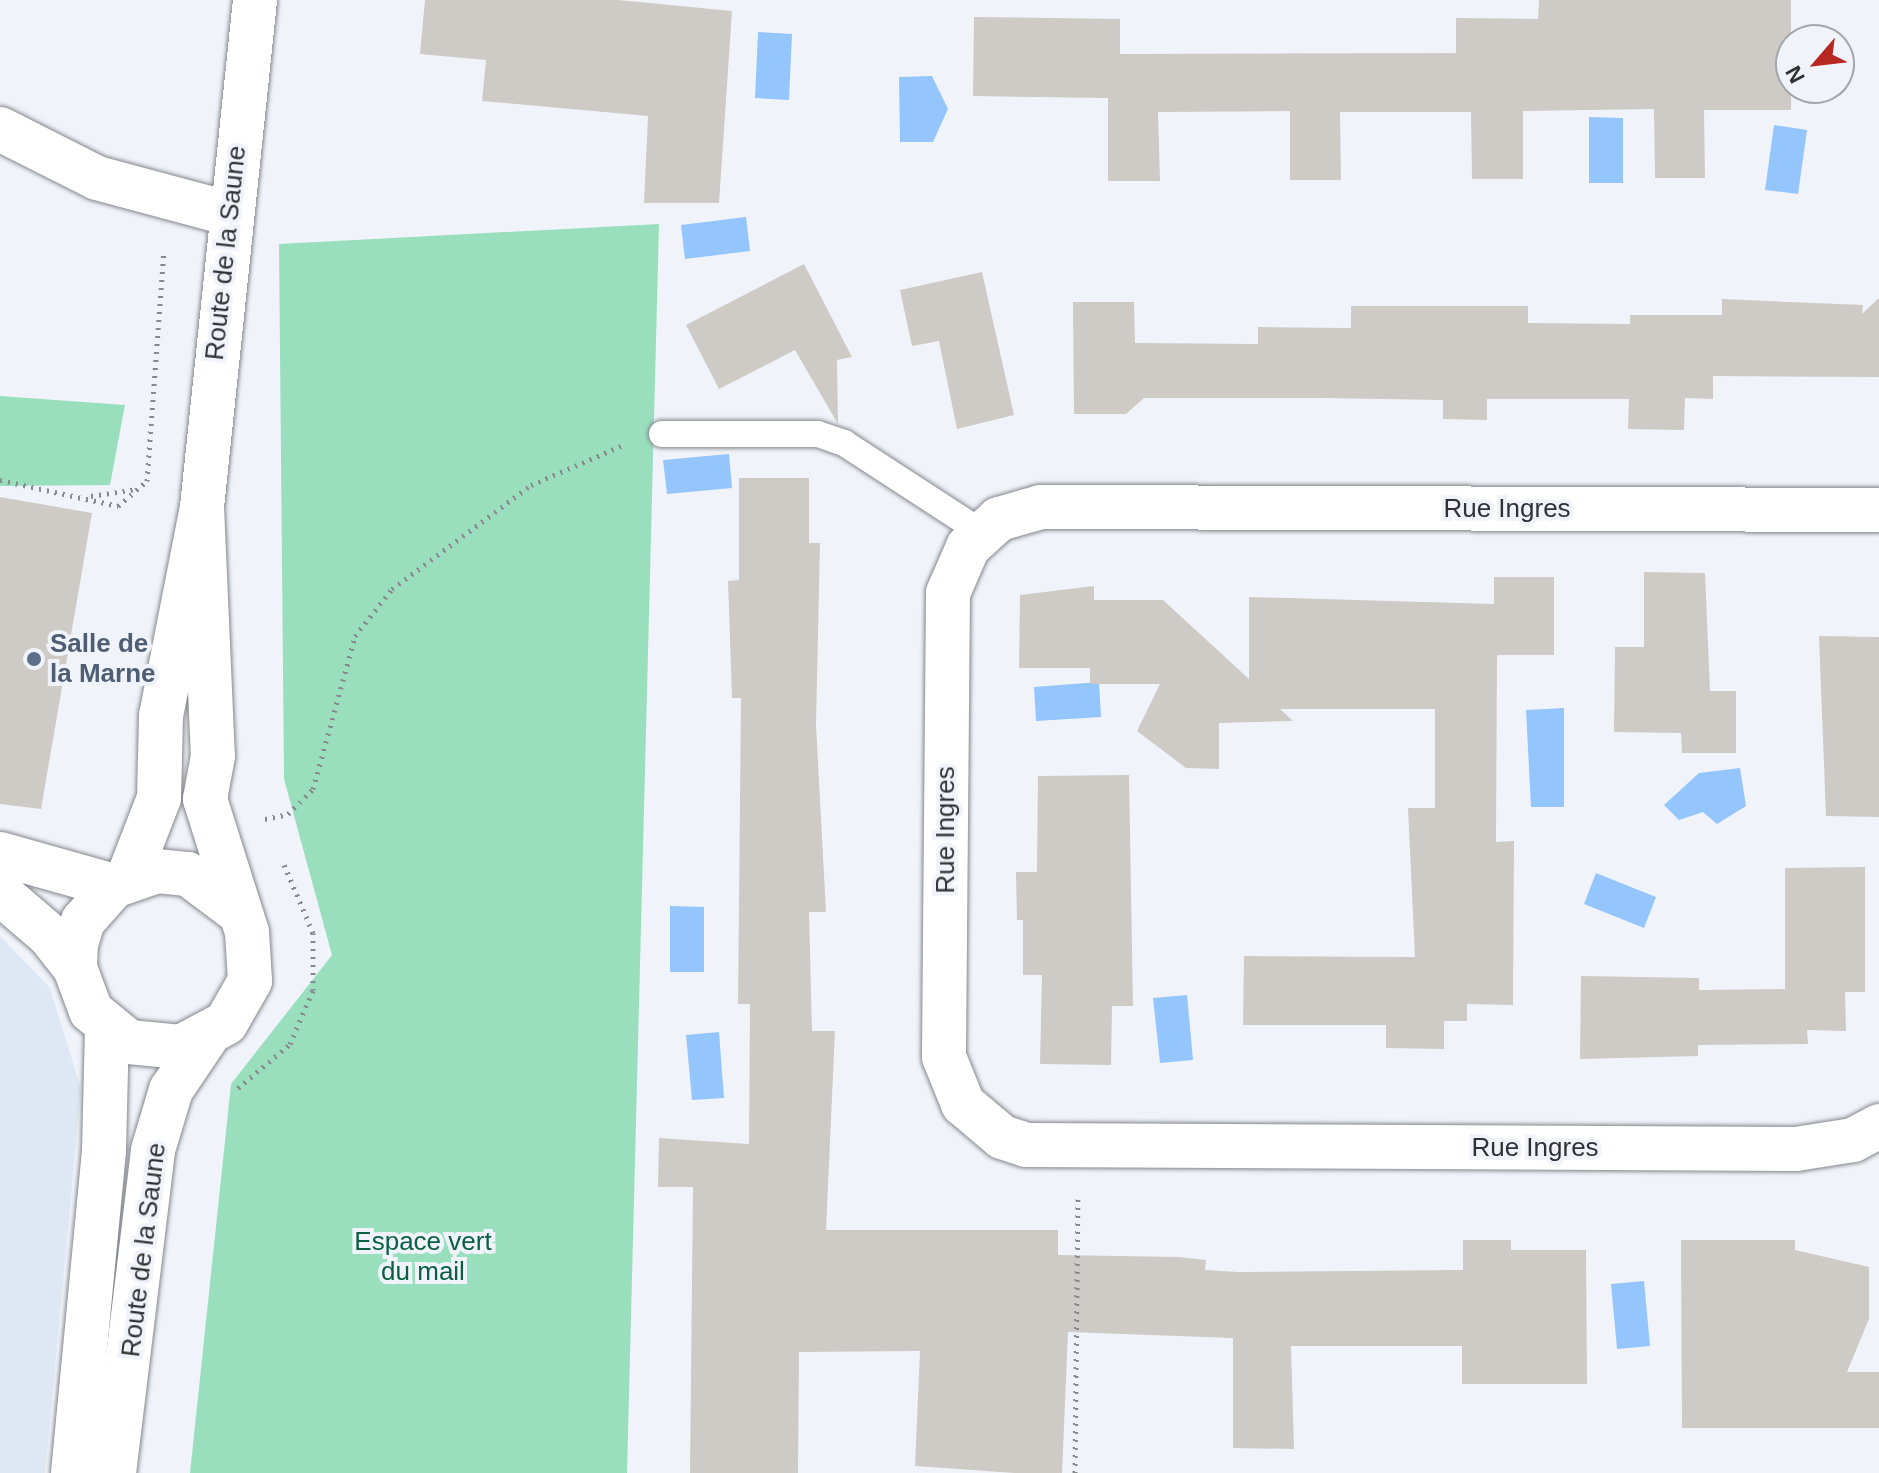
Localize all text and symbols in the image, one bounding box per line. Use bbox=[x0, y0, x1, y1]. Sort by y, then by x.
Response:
north arrow bbox=[1775, 24, 1855, 104]
text: N bbox=[1780, 62, 1810, 87]
street label: Route de la Saune bbox=[199, 144, 253, 362]
street label: Rue Ingres bbox=[1443, 493, 1571, 525]
place label: Salle de la Marne bbox=[50, 628, 155, 690]
marker: Salle de la Marne bbox=[25, 650, 43, 668]
street label: Rue Ingres bbox=[930, 766, 962, 894]
street label: Rue Ingres bbox=[1471, 1132, 1599, 1164]
street label: Route de la Saune bbox=[115, 1141, 173, 1359]
park label: Espace vert du mail bbox=[354, 1226, 492, 1288]

